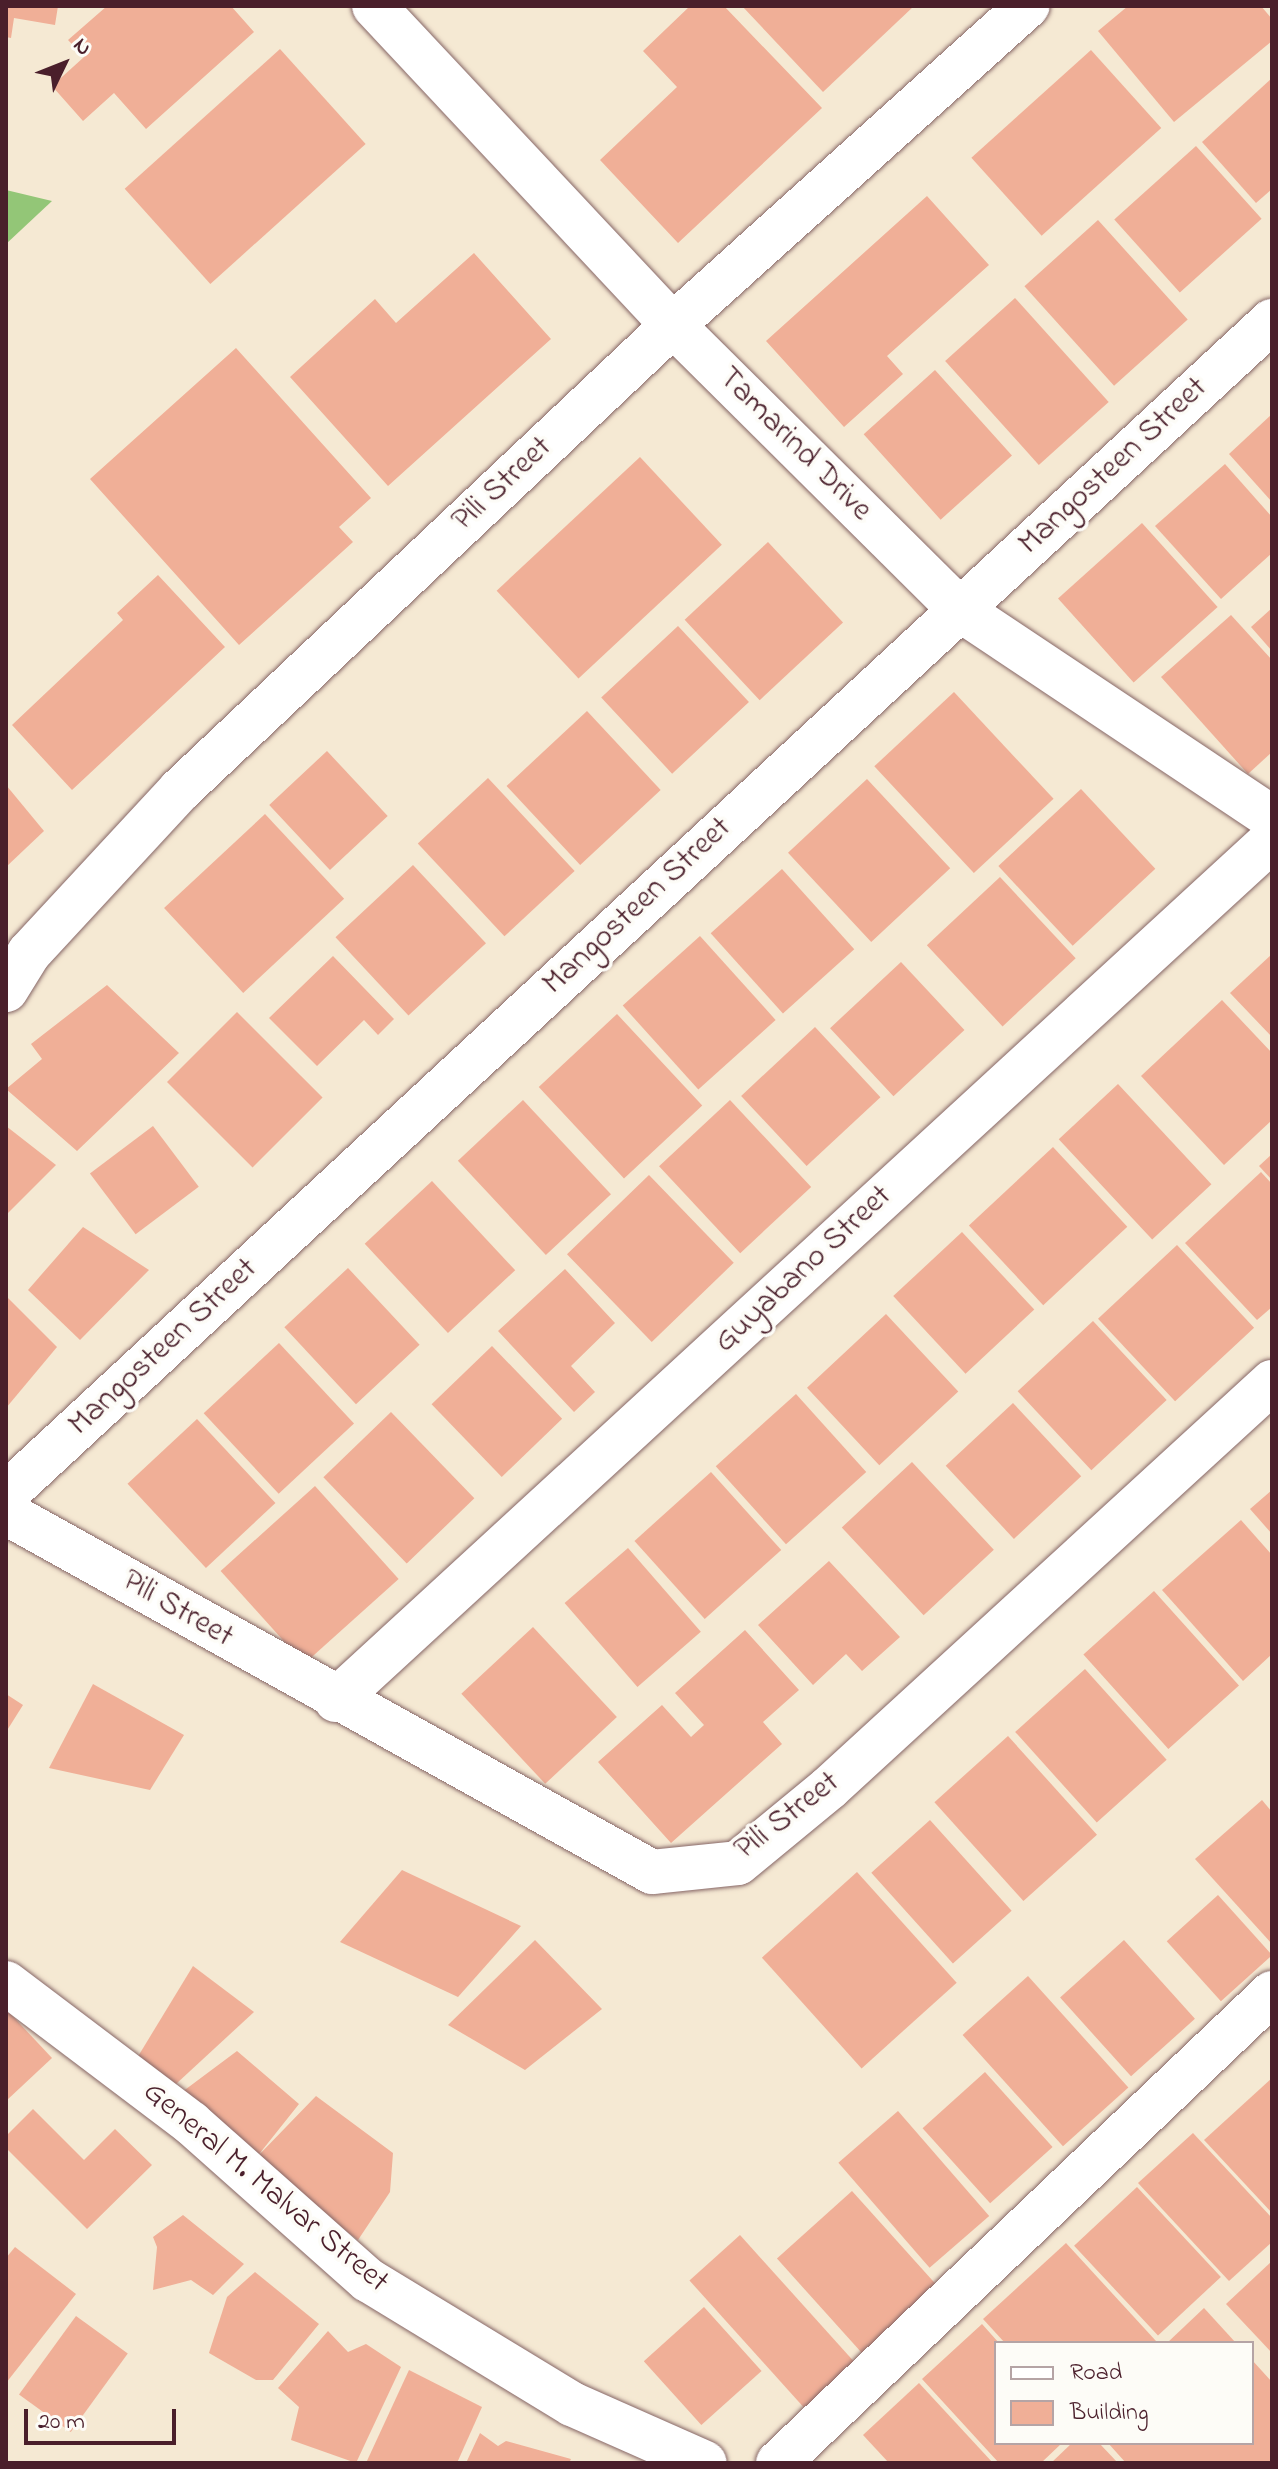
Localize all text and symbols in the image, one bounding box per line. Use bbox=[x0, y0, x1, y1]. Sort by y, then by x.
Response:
north arrow bbox=[24, 24, 104, 104]
text: N bbox=[65, 31, 98, 64]
street label: Tamarind Drive bbox=[709, 360, 879, 530]
street label: Mangosteen Street bbox=[1012, 370, 1216, 564]
street label: Pili Street bbox=[445, 429, 561, 541]
street label: Mangosteen Street bbox=[536, 810, 740, 1004]
street label: Guyabano Street bbox=[707, 1178, 901, 1362]
street label: Mangosteen Street bbox=[62, 1251, 266, 1445]
street label: Pili Street bbox=[115, 1563, 239, 1657]
street label: Pili Street bbox=[728, 1764, 848, 1870]
street label: General M. Malvar Street bbox=[134, 2074, 396, 2302]
legend bbox=[994, 2341, 1254, 2445]
text: Road bbox=[1070, 2356, 1122, 2391]
scale bar bbox=[28, 2393, 180, 2443]
text: Building bbox=[1070, 2396, 1149, 2431]
text: 20 m bbox=[38, 2405, 85, 2440]

